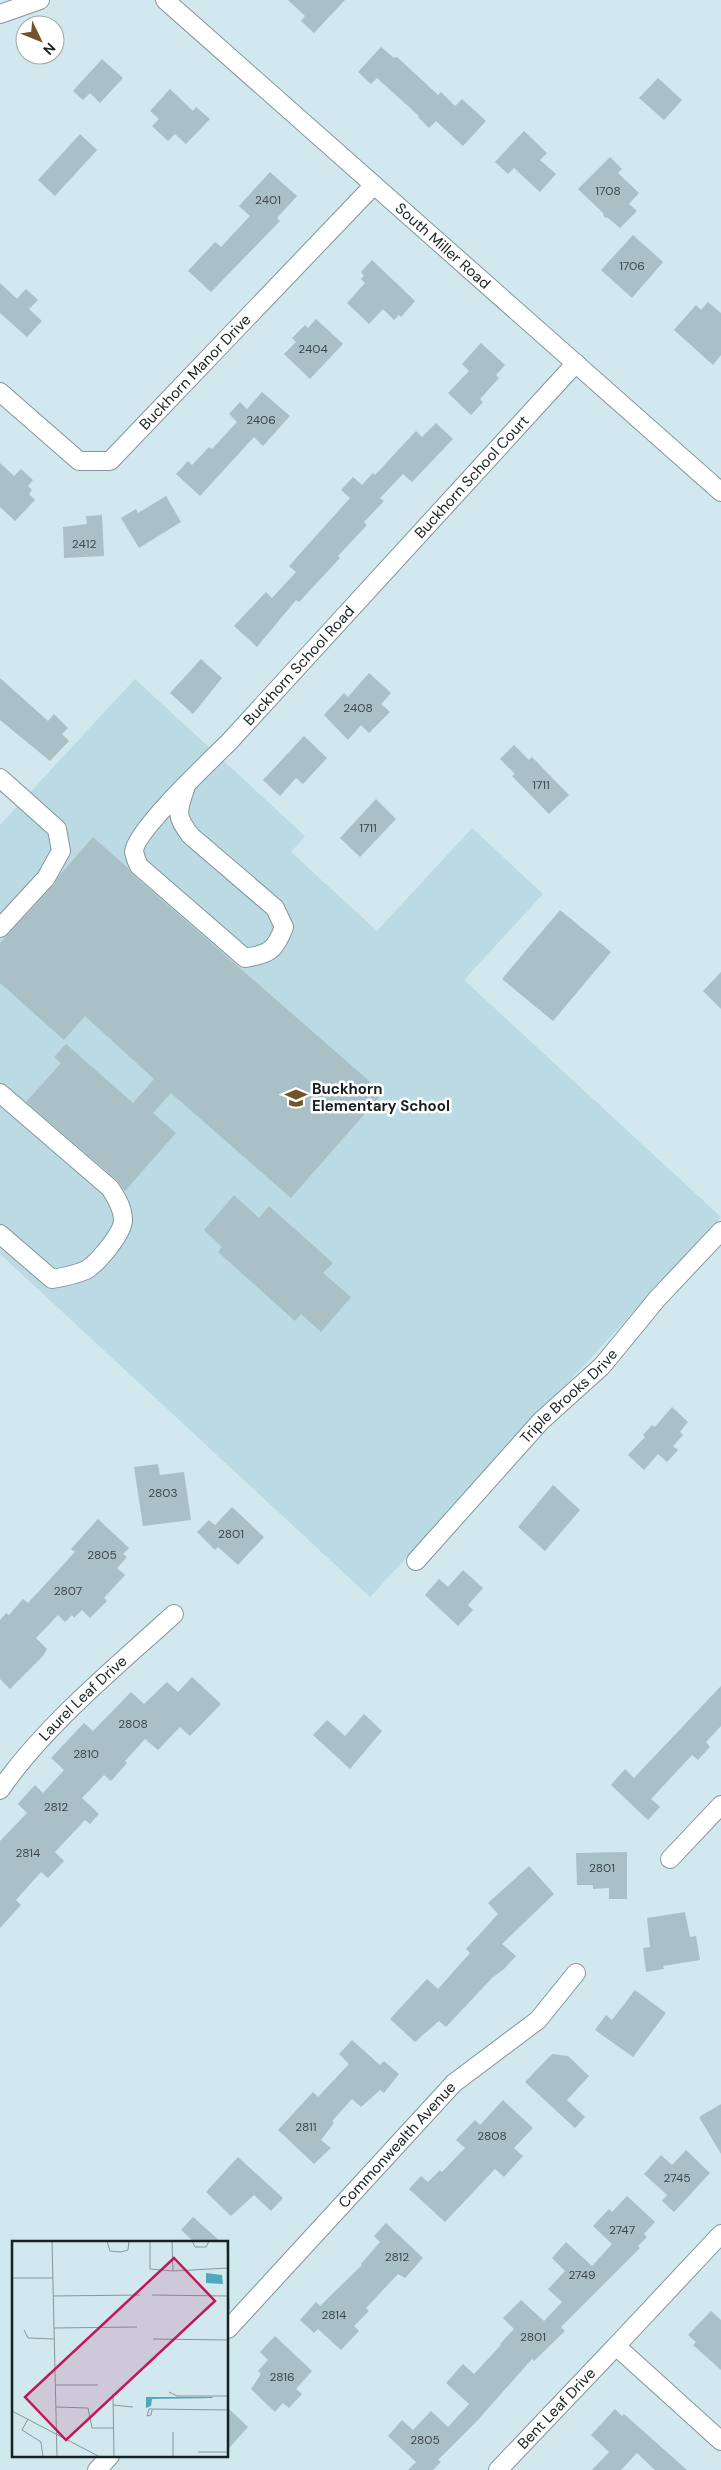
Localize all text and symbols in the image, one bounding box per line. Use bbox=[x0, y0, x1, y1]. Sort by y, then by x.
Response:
north arrow bbox=[15, 15, 65, 65]
text: N bbox=[39, 39, 60, 59]
house number: 1708 bbox=[595, 183, 621, 199]
house number: 2401 bbox=[255, 192, 281, 208]
street label: South Miller Road bbox=[391, 198, 495, 293]
house number: 1706 bbox=[619, 258, 645, 274]
street label: Buckhorn Manor Drive bbox=[135, 310, 255, 434]
house number: 2404 bbox=[298, 341, 328, 357]
street label: Buckhorn School Court bbox=[410, 411, 533, 543]
house number: 2406 bbox=[246, 412, 276, 428]
house number: 2412 bbox=[72, 536, 96, 552]
street label: Buckhorn School Road bbox=[239, 601, 359, 730]
house number: 2408 bbox=[343, 700, 373, 716]
house number: 1711 bbox=[532, 777, 550, 793]
house number: 1711 bbox=[359, 820, 377, 836]
place label: Buckhorn Elementary School bbox=[312, 1079, 450, 1116]
school or university icon: Buckhorn Elementary School bbox=[283, 1085, 309, 1111]
street label: Triple Brooks Drive bbox=[516, 1345, 622, 1448]
house number: 2803 bbox=[148, 1485, 178, 1501]
house number: 2801 bbox=[218, 1526, 244, 1542]
house number: 2805 bbox=[87, 1547, 117, 1563]
house number: 2807 bbox=[54, 1583, 82, 1599]
street label: Laurel Leaf Drive bbox=[34, 1651, 131, 1745]
house number: 2808 bbox=[118, 1716, 148, 1732]
house number: 2810 bbox=[73, 1746, 99, 1762]
house number: 2812 bbox=[44, 1799, 68, 1815]
house number: 2814 bbox=[16, 1845, 40, 1861]
house number: 2801 bbox=[589, 1860, 615, 1876]
street label: Commonwealth Avenue bbox=[334, 2077, 460, 2212]
house number: 2811 bbox=[295, 2119, 317, 2135]
house number: 2808 bbox=[477, 2128, 507, 2144]
house number: 2745 bbox=[663, 2170, 691, 2186]
house number: 2747 bbox=[609, 2222, 635, 2238]
inset map bbox=[12, 2241, 229, 2458]
house number: 2812 bbox=[385, 2249, 409, 2265]
house number: 2749 bbox=[568, 2267, 596, 2283]
house number: 2814 bbox=[322, 2307, 346, 2323]
house number: 2801 bbox=[520, 2329, 546, 2345]
street label: Bent Leaf Drive bbox=[513, 2363, 600, 2453]
house number: 2816 bbox=[269, 2369, 295, 2385]
house number: 2805 bbox=[410, 2432, 440, 2448]

